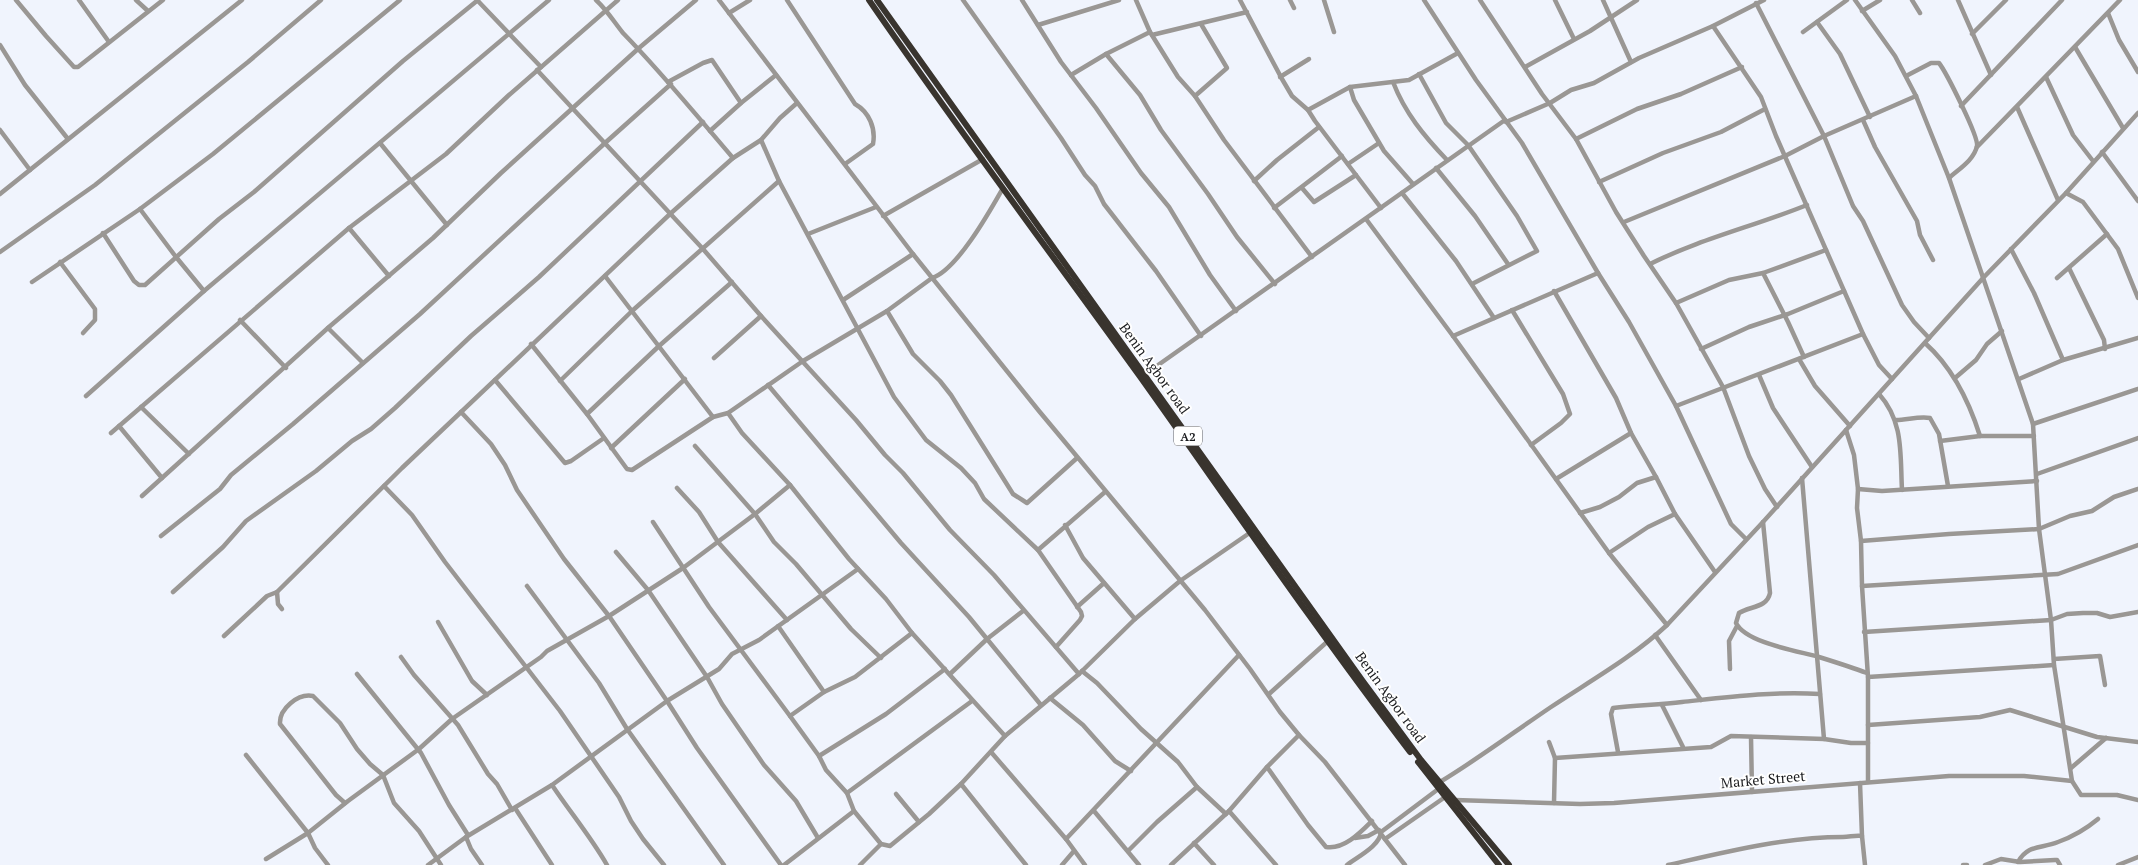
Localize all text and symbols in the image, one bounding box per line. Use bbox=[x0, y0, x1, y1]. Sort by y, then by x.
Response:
street label: Benin Agbor road bbox=[1116, 319, 1195, 418]
road number: A2 bbox=[1174, 426, 1202, 446]
street label: Benin Agbor road bbox=[1352, 648, 1431, 747]
street label: Market Street bbox=[1720, 766, 1807, 792]

